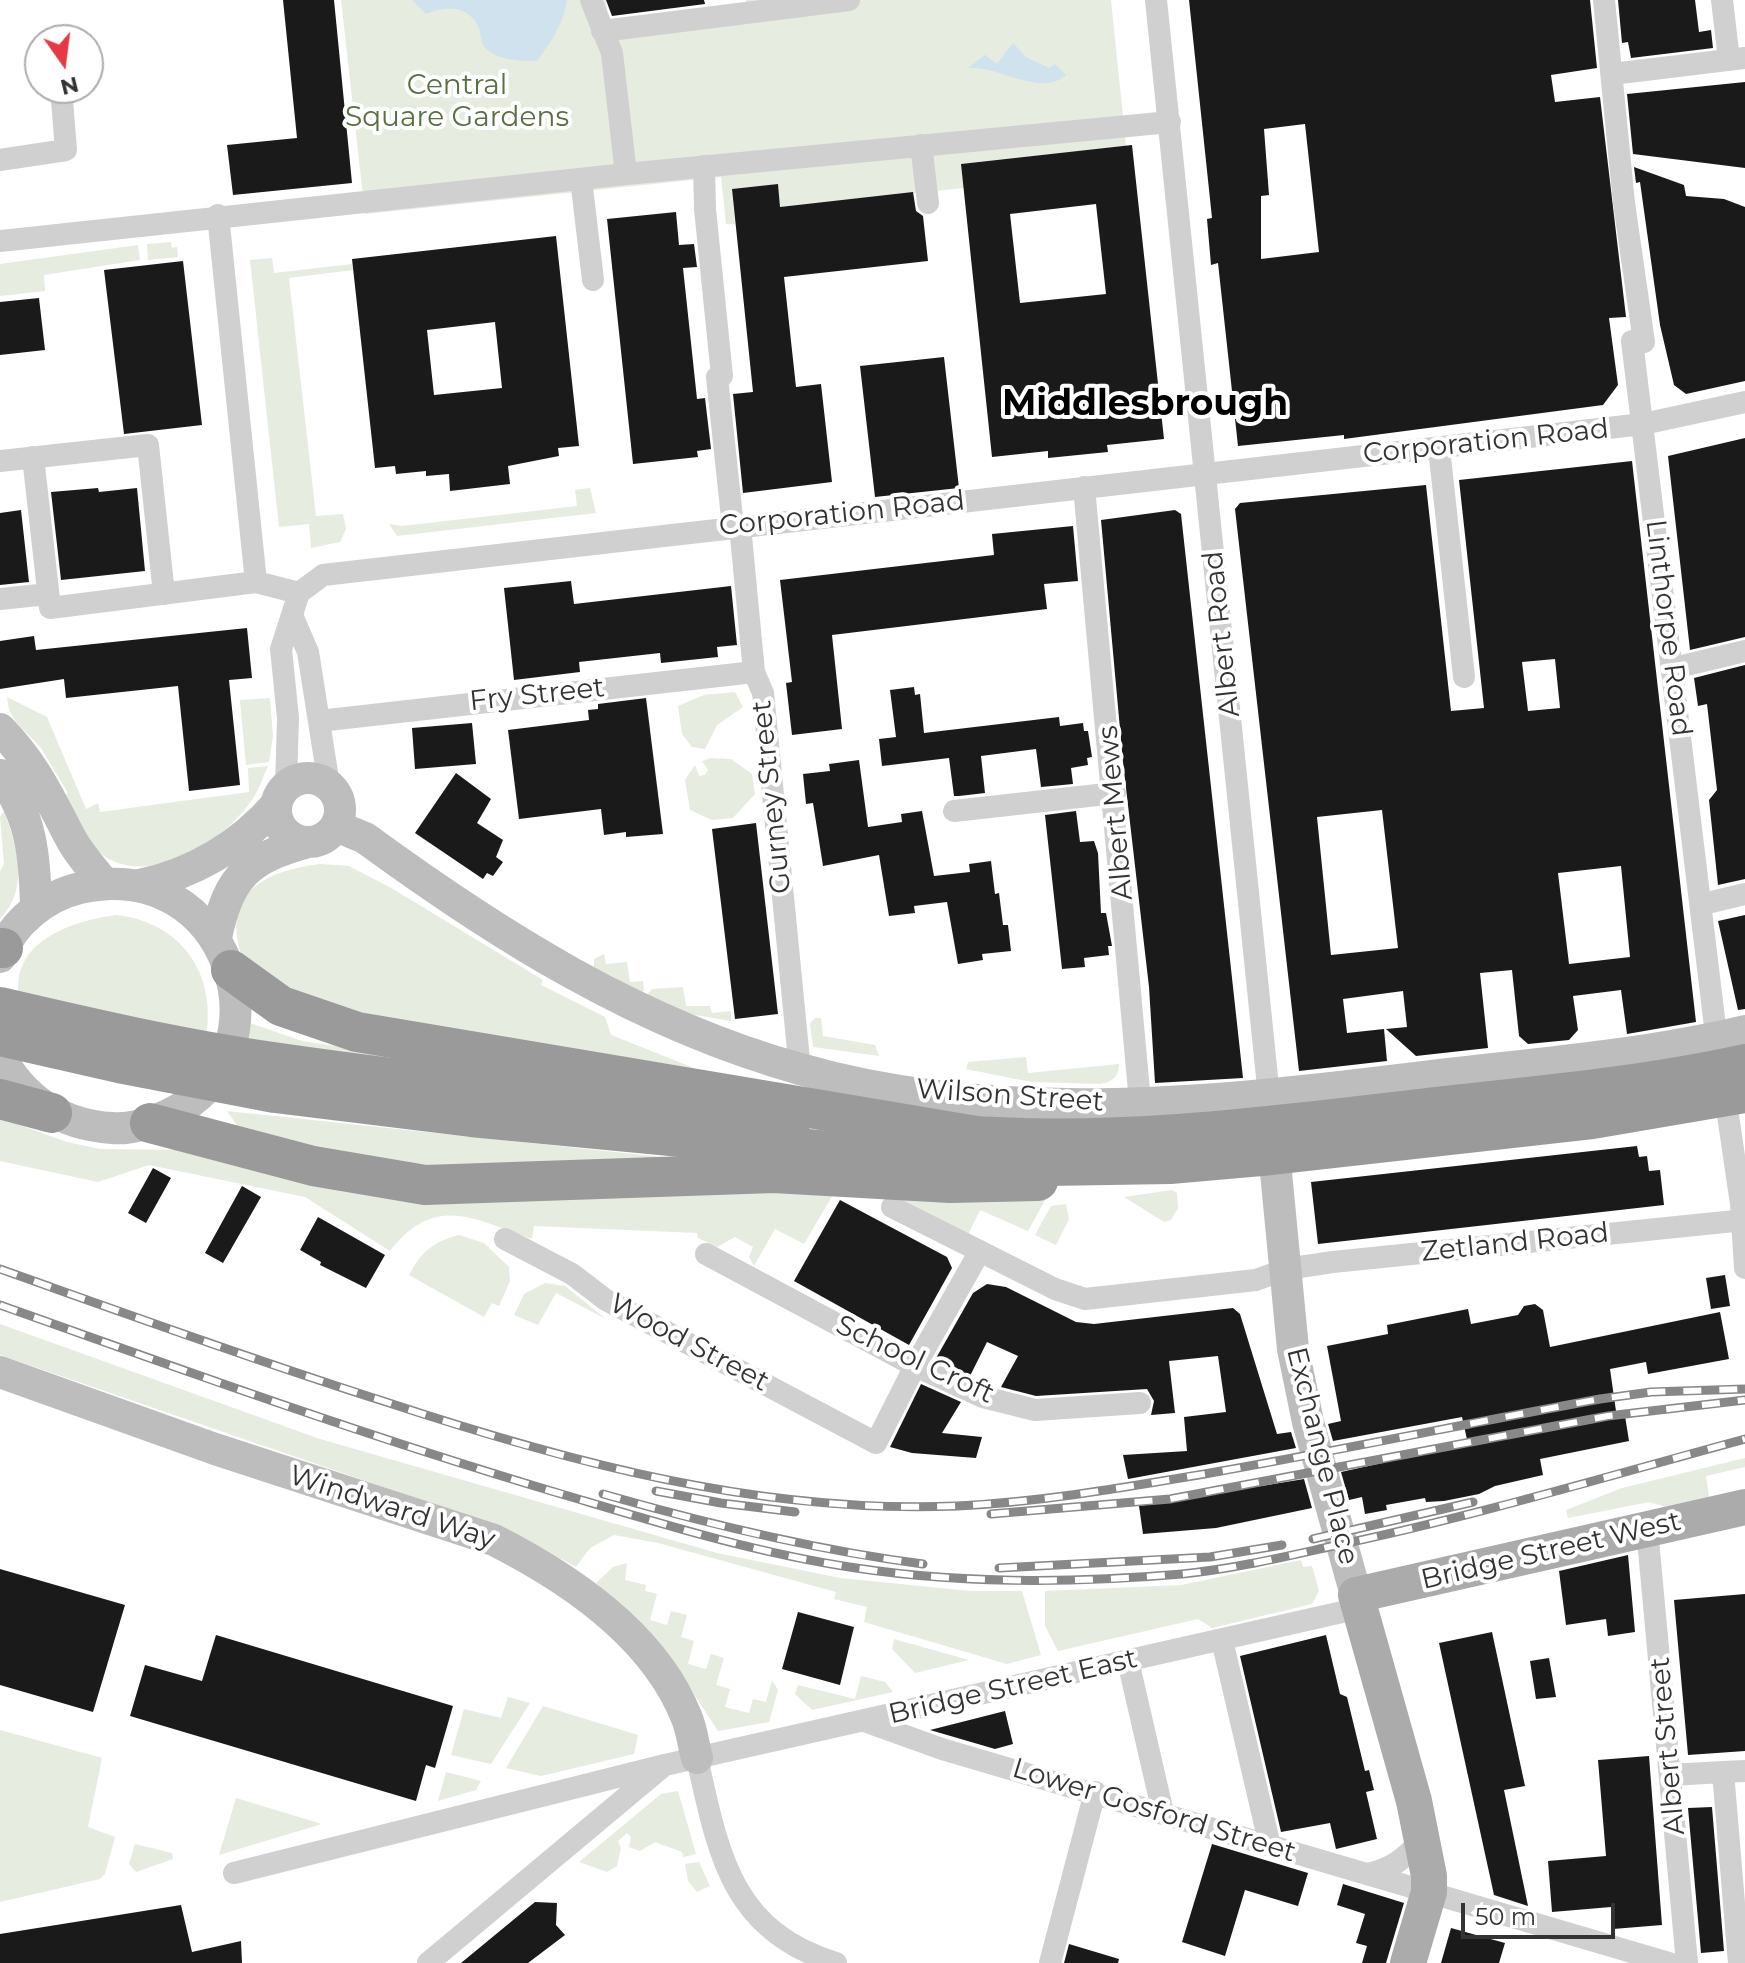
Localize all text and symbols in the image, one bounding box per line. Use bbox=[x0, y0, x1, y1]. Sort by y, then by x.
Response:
north arrow bbox=[24, 24, 104, 104]
park label: Central Square Gardens bbox=[345, 69, 569, 135]
text: N bbox=[58, 71, 81, 101]
district label: Middlesbrough bbox=[1002, 382, 1288, 426]
street label: Corporation Road bbox=[1361, 412, 1611, 472]
street label: Corporation Road bbox=[717, 484, 967, 544]
street label: Linthorpe Road bbox=[1638, 518, 1698, 738]
street label: Albert Road bbox=[1197, 549, 1247, 719]
street label: Fry Street bbox=[468, 671, 606, 719]
street label: Gurney Street bbox=[745, 699, 799, 895]
street label: Albert Mews bbox=[1092, 724, 1140, 902]
street label: Wilson Street bbox=[915, 1073, 1105, 1119]
street label: Zetland Road bbox=[1419, 1216, 1611, 1270]
street label: Wood Street bbox=[604, 1287, 774, 1399]
street label: School Croft bbox=[830, 1309, 1000, 1411]
street label: Exchange Place bbox=[1279, 1344, 1365, 1568]
street label: Windward Way bbox=[285, 1459, 499, 1557]
street label: Bridge Street West bbox=[1418, 1505, 1684, 1597]
street label: Bridge Street East bbox=[885, 1642, 1141, 1732]
street label: Albert Street bbox=[1643, 1656, 1693, 1836]
street label: Lower Gosford Street bbox=[1008, 1752, 1300, 1870]
scale bar bbox=[1465, 1887, 1619, 1937]
text: 50 m bbox=[1475, 1902, 1536, 1931]

